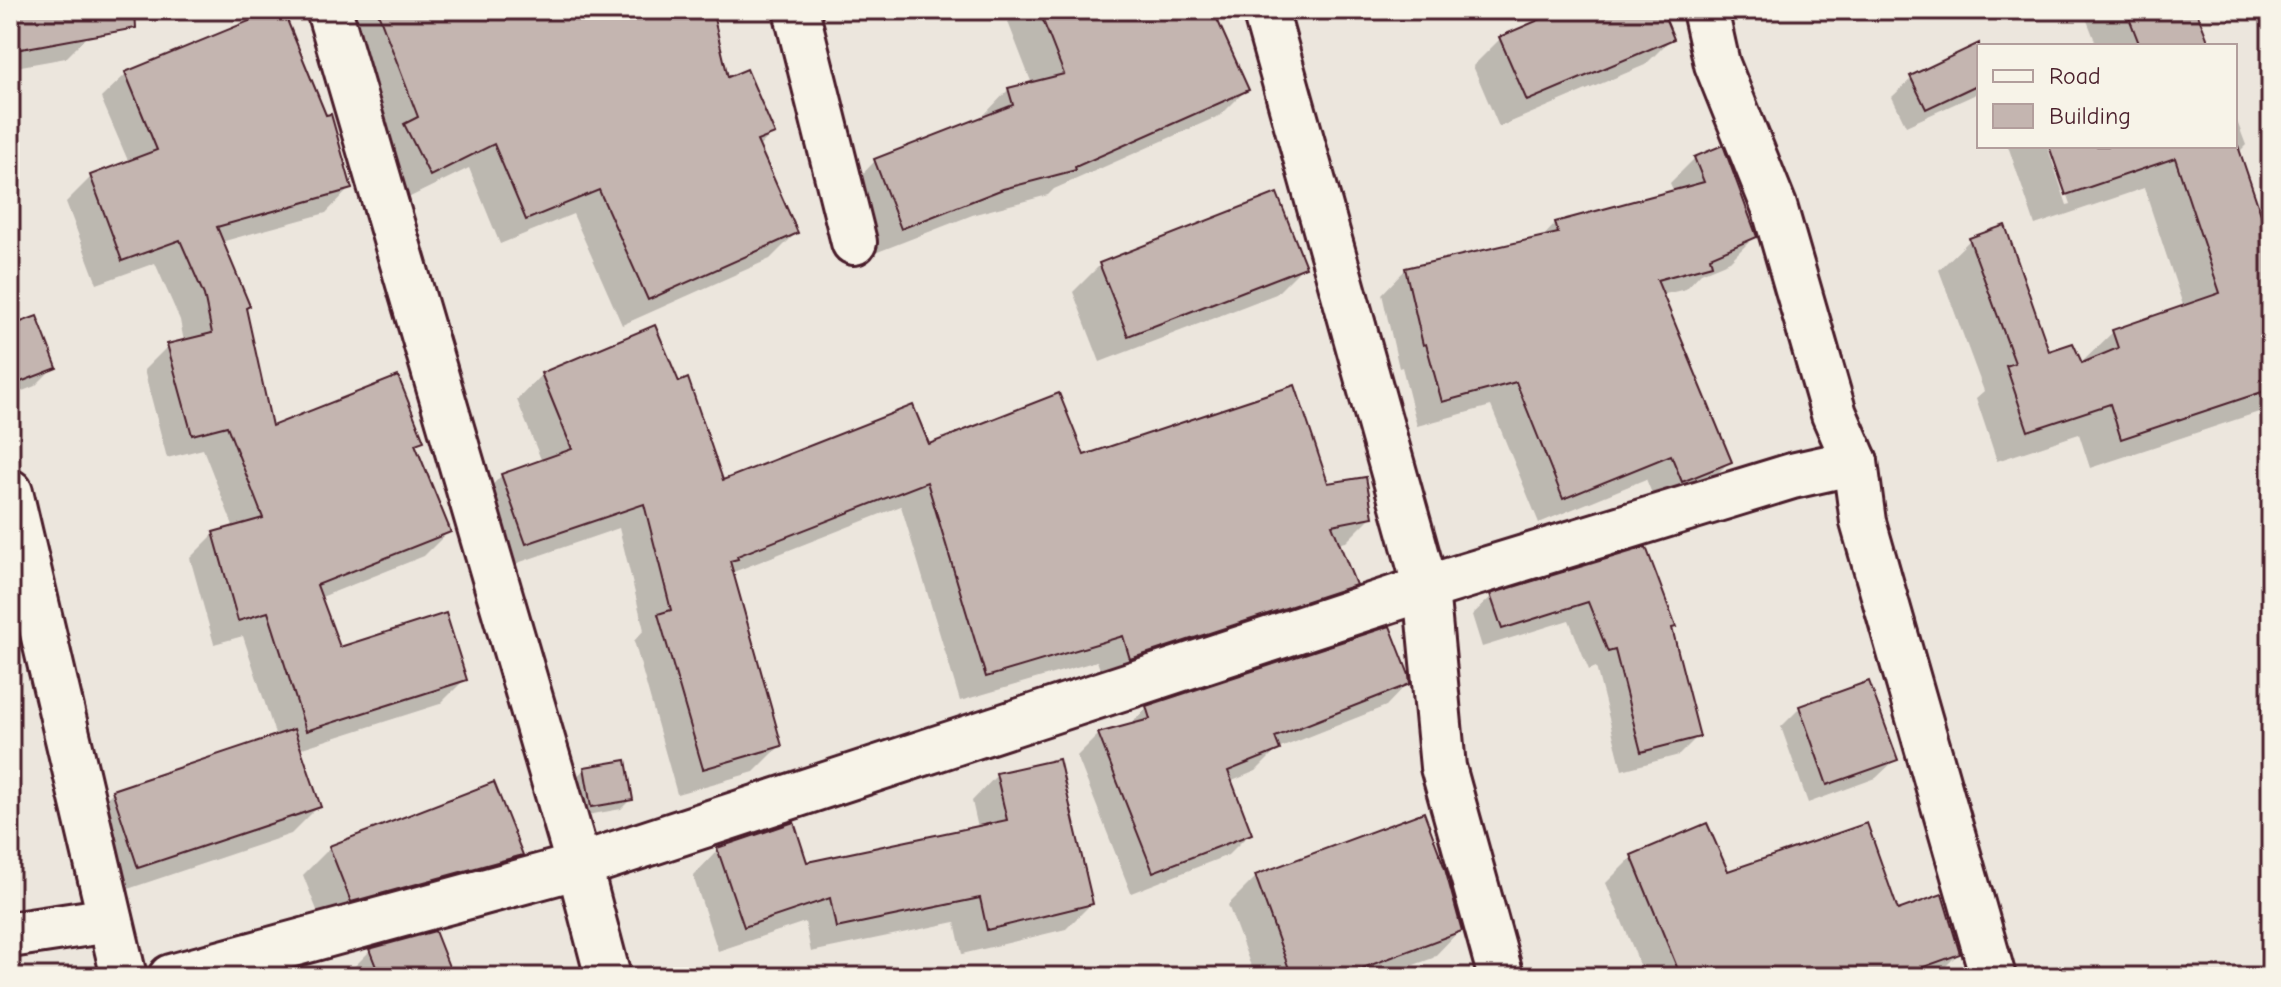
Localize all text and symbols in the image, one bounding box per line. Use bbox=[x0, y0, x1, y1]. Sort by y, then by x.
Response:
legend bbox=[1977, 44, 2237, 148]
text: Road bbox=[2049, 62, 2101, 90]
text: Building bbox=[2049, 102, 2131, 130]

